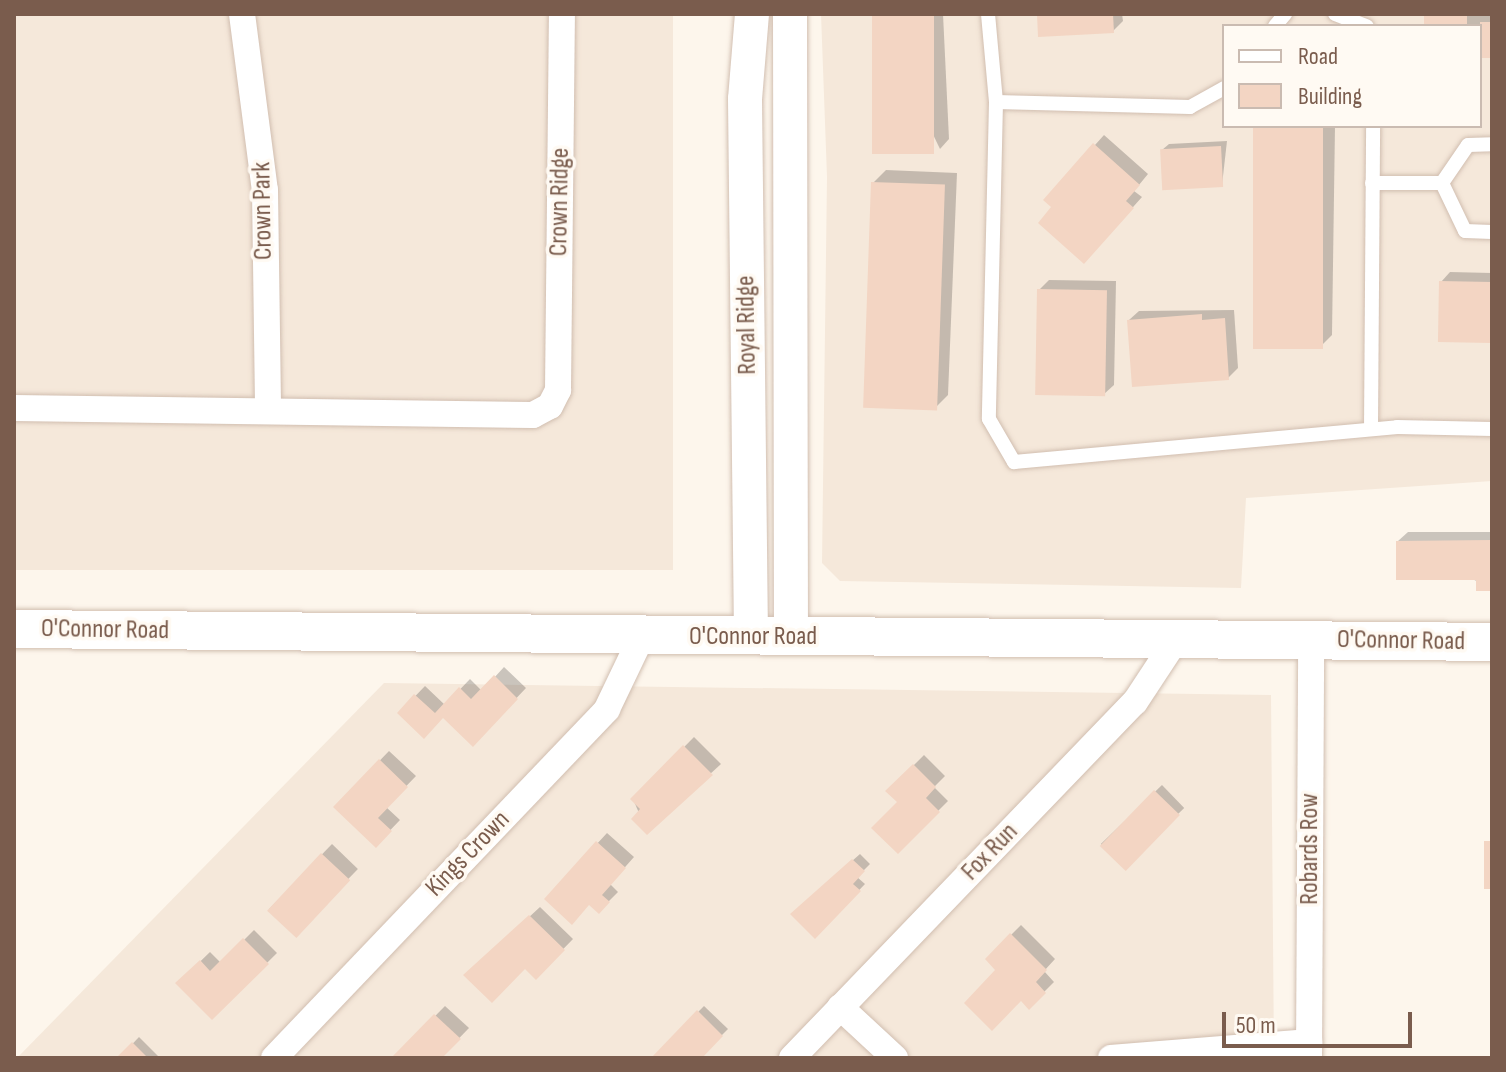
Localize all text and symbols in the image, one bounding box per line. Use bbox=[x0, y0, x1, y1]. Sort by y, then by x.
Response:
legend bbox=[1222, 24, 1482, 128]
text: Road bbox=[1298, 42, 1338, 71]
text: Building bbox=[1298, 82, 1362, 111]
street label: Crown Ridge bbox=[543, 147, 577, 257]
street label: Crown Park bbox=[247, 162, 279, 260]
street label: Royal Ridge bbox=[731, 275, 763, 375]
street label: O'Connor Road bbox=[41, 613, 169, 647]
street label: O'Connor Road bbox=[689, 621, 817, 653]
street label: O'Connor Road bbox=[1337, 624, 1465, 658]
street label: Robards Row bbox=[1294, 793, 1326, 905]
street label: Kings Crown bbox=[419, 804, 517, 904]
street label: Fox Run bbox=[955, 817, 1025, 887]
scale bar bbox=[1226, 996, 1416, 1046]
text: 50 m bbox=[1236, 1011, 1276, 1040]

